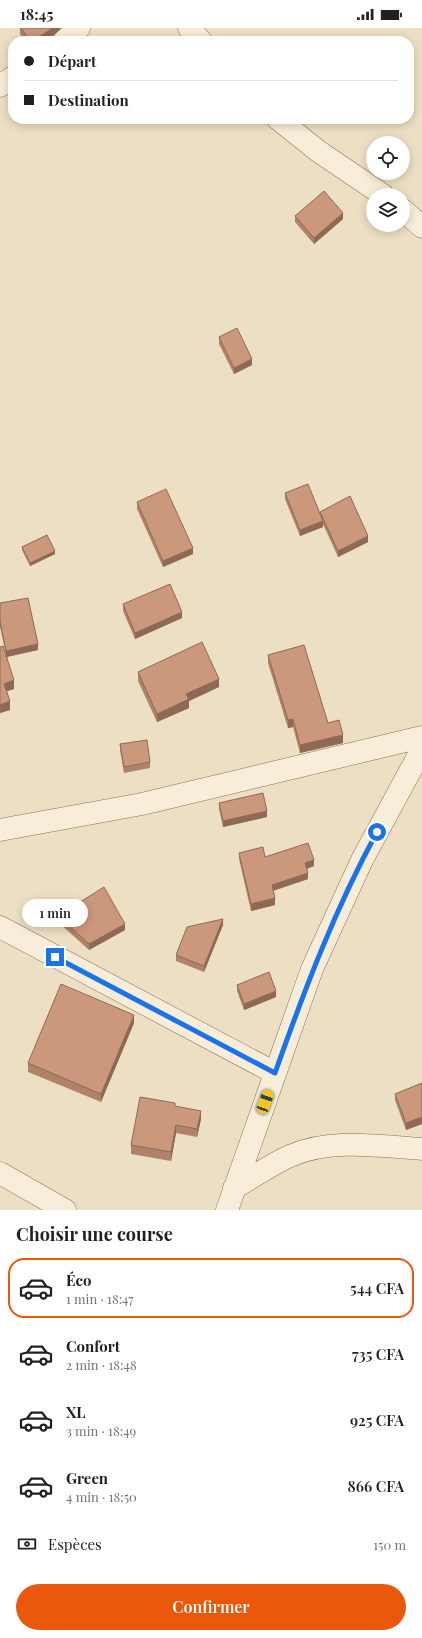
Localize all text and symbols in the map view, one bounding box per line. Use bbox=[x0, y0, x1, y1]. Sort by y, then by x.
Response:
text: 18:45 bbox=[20, 4, 53, 24]
text: Départ bbox=[48, 51, 96, 71]
text: Destination bbox=[48, 90, 129, 110]
map controls bbox=[366, 136, 410, 232]
button: locate bbox=[366, 136, 410, 180]
button: layers bbox=[366, 188, 410, 232]
route start bbox=[368, 823, 386, 841]
callout: 1 min bbox=[22, 899, 88, 927]
text: 1 min bbox=[39, 904, 71, 921]
route end bbox=[46, 948, 64, 966]
car bbox=[255, 1089, 275, 1115]
text: Choisir une course bbox=[16, 1222, 173, 1246]
icon: car bbox=[18, 1270, 54, 1306]
text: Éco bbox=[66, 1270, 91, 1290]
text: 544 CFA bbox=[350, 1278, 404, 1298]
text: 1 min · 18:47 bbox=[66, 1290, 134, 1307]
icon: car bbox=[18, 1336, 54, 1372]
text: Confort bbox=[66, 1336, 120, 1356]
text: 735 CFA bbox=[352, 1344, 404, 1364]
text: 2 min · 18:48 bbox=[66, 1356, 137, 1373]
icon: car bbox=[18, 1402, 54, 1438]
text: XL bbox=[66, 1402, 86, 1422]
text: 925 CFA bbox=[350, 1410, 404, 1430]
text: 3 min · 18:49 bbox=[66, 1422, 136, 1439]
icon: car bbox=[18, 1468, 54, 1504]
text: Green bbox=[66, 1468, 108, 1488]
text: 866 CFA bbox=[347, 1476, 404, 1496]
text: 4 min · 18:50 bbox=[66, 1488, 137, 1505]
icon: cash bbox=[16, 1533, 38, 1555]
text: Espèces bbox=[48, 1534, 102, 1554]
text: 150 m bbox=[373, 1536, 406, 1553]
button: Confirmer bbox=[16, 1584, 406, 1630]

